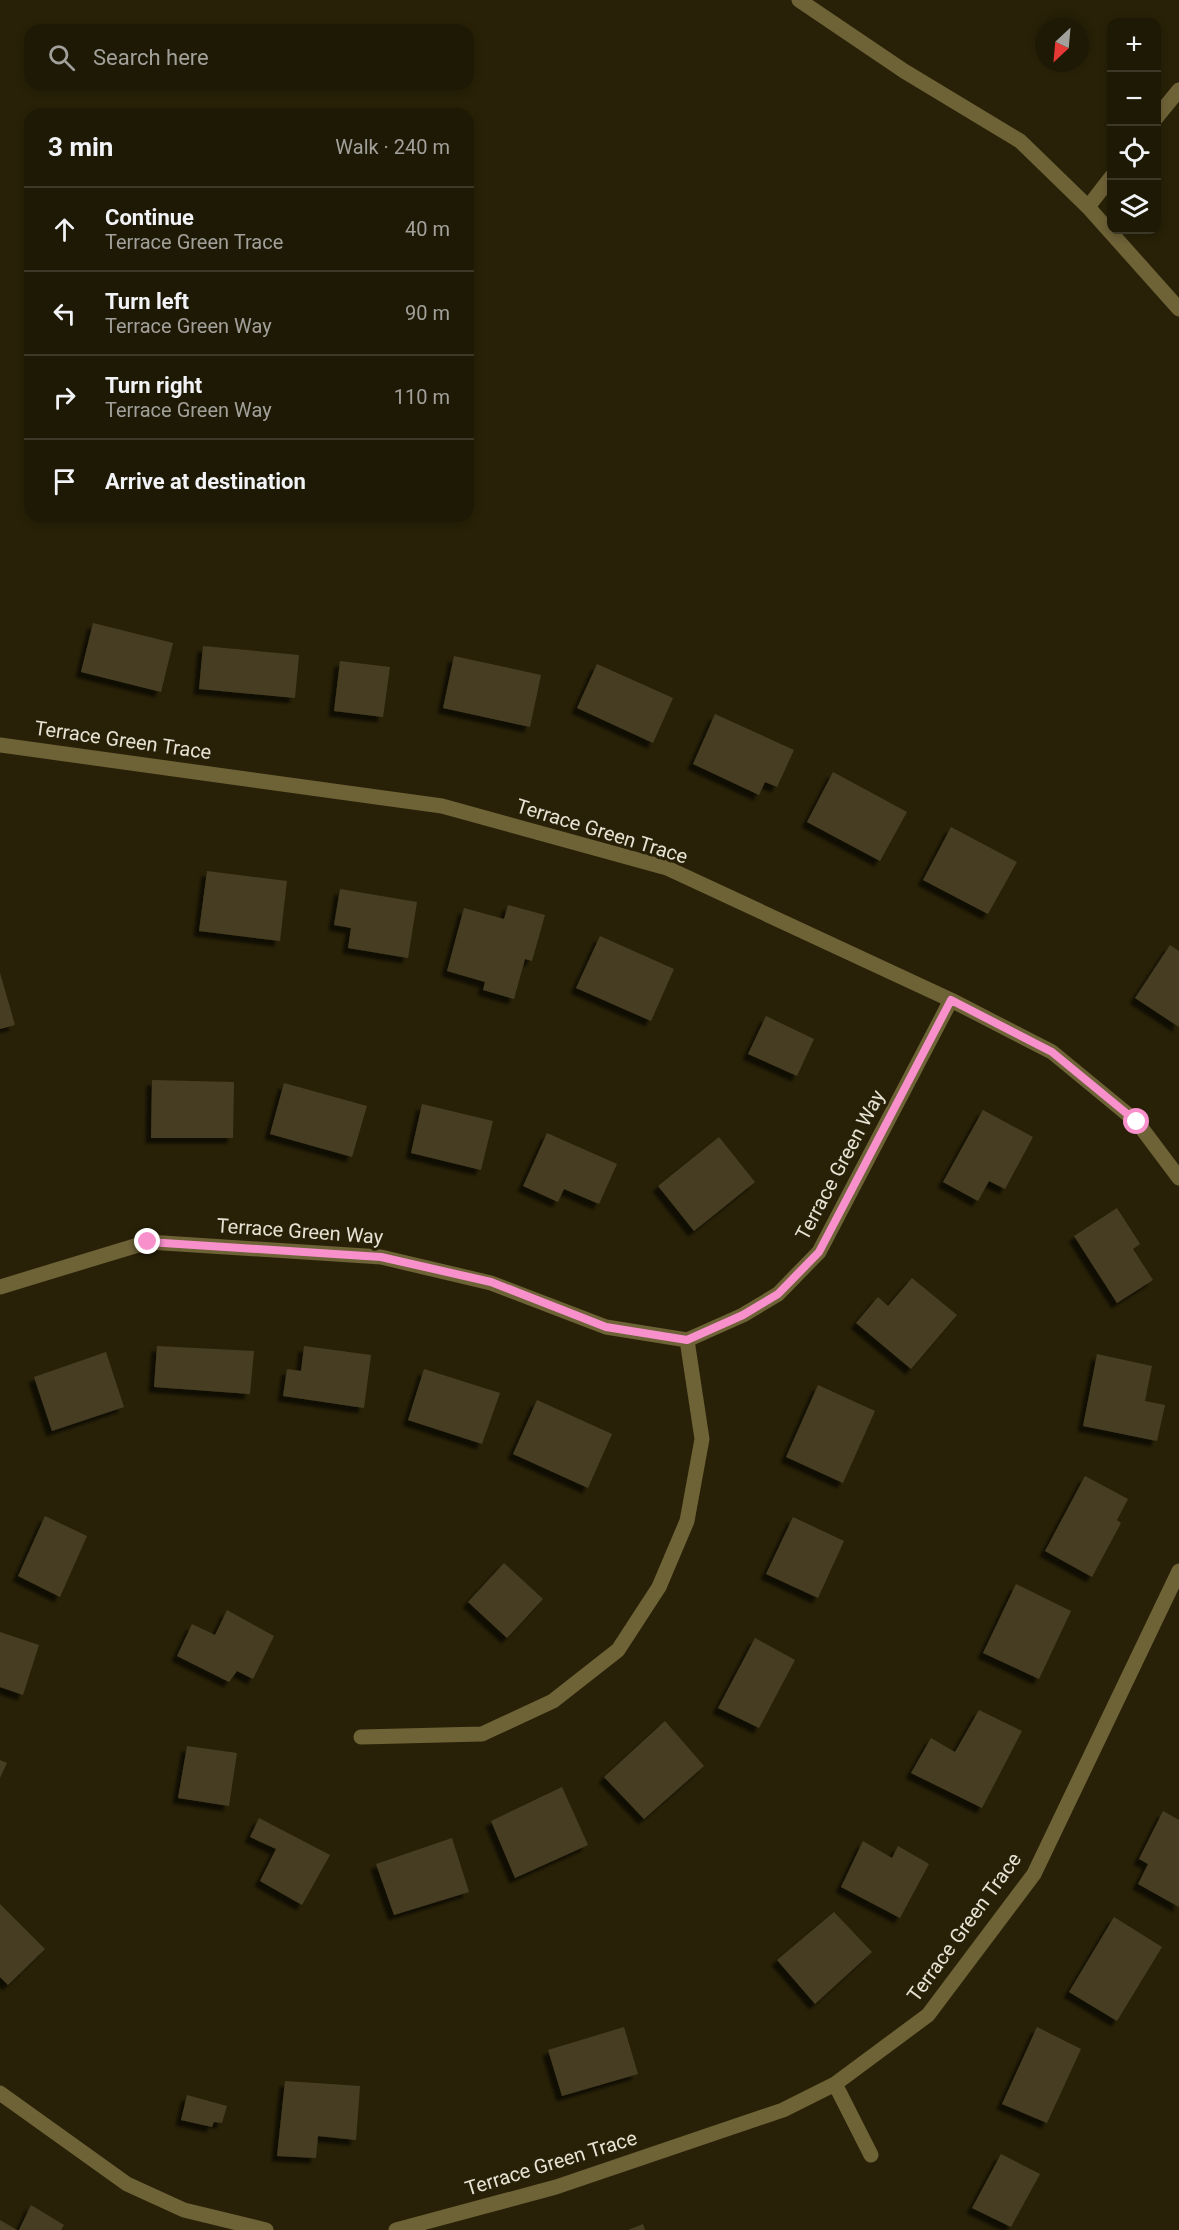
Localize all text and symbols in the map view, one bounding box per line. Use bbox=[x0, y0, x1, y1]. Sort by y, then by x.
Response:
north arrow bbox=[1035, 18, 1089, 72]
map controls bbox=[1107, 18, 1161, 234]
button: + bbox=[1107, 18, 1161, 72]
search box bbox=[24, 24, 474, 90]
icon: search bbox=[45, 41, 78, 74]
text: Search here bbox=[93, 45, 209, 70]
button: − bbox=[1107, 72, 1161, 126]
button: locate bbox=[1107, 126, 1161, 180]
text: 3 min bbox=[48, 132, 113, 162]
text: Walk · 240 m bbox=[335, 135, 450, 159]
button: layers bbox=[1107, 180, 1161, 234]
text: Continue bbox=[105, 205, 194, 230]
icon: ahead bbox=[48, 213, 81, 246]
text: 40 m bbox=[405, 217, 450, 241]
text: Terrace Green Trace bbox=[105, 230, 283, 254]
text: Turn left bbox=[105, 289, 189, 314]
icon: left bbox=[48, 297, 81, 330]
text: 90 m bbox=[405, 301, 450, 325]
text: Terrace Green Way bbox=[105, 314, 272, 338]
text: Turn right bbox=[105, 373, 202, 398]
icon: right bbox=[48, 381, 81, 414]
text: 110 m bbox=[394, 385, 450, 409]
text: Terrace Green Way bbox=[105, 398, 272, 422]
icon: arrive bbox=[48, 465, 81, 498]
text: Arrive at destination bbox=[105, 469, 306, 494]
street label: Terrace Green Trace bbox=[33, 716, 213, 764]
street label: Terrace Green Trace bbox=[513, 793, 691, 869]
street label: Terrace Green Way bbox=[790, 1085, 890, 1244]
route start bbox=[1123, 1108, 1149, 1134]
street label: Terrace Green Way bbox=[216, 1213, 385, 1249]
route end bbox=[134, 1228, 160, 1254]
street label: Terrace Green Trace bbox=[902, 1848, 1026, 2006]
street label: Terrace Green Trace bbox=[462, 2125, 640, 2201]

